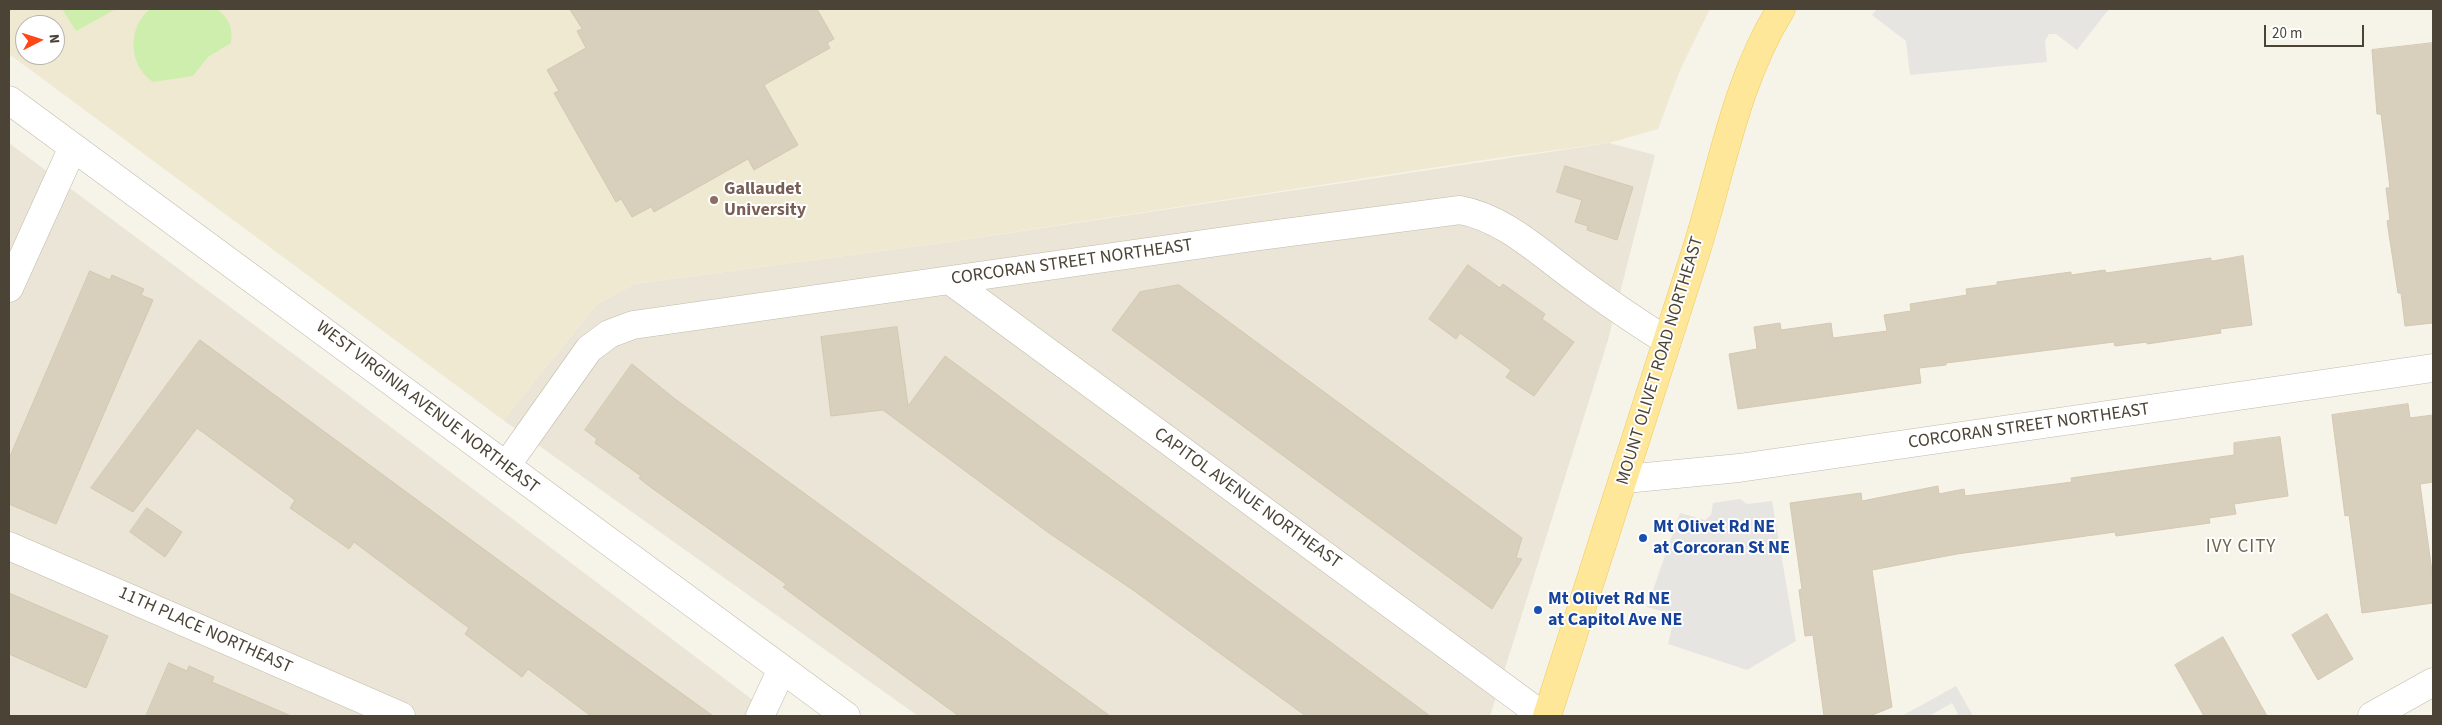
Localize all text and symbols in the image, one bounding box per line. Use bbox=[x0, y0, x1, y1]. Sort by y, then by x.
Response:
north arrow bbox=[15, 15, 65, 65]
scale bar bbox=[2267, 15, 2367, 47]
text: 20 m bbox=[2272, 23, 2302, 44]
text: N bbox=[44, 33, 64, 44]
place label: Gallaudet University bbox=[724, 179, 806, 222]
marker: Gallaudet University bbox=[708, 194, 720, 206]
street label: MOUNT OLIVET ROAD NORTHEAST bbox=[1613, 234, 1709, 488]
street label: CORCORAN STREET NORTHEAST bbox=[950, 235, 1194, 291]
street label: WEST VIRGINIA AVENUE NORTHEAST bbox=[311, 317, 543, 499]
street label: CORCORAN STREET NORTHEAST bbox=[1907, 399, 2151, 455]
street label: CAPITOL AVENUE NORTHEAST bbox=[1149, 424, 1345, 574]
place label: Mt Olivet Rd NE at Corcoran St NE bbox=[1653, 517, 1790, 560]
marker: Mt Olivet Rd NE at Corcoran St NE bbox=[1637, 532, 1649, 544]
district label: IVY CITY bbox=[2205, 537, 2277, 559]
street label: 11TH PLACE NORTHEAST bbox=[115, 583, 295, 679]
place label: Mt Olivet Rd NE at Capitol Ave NE bbox=[1548, 589, 1682, 632]
marker: Mt Olivet Rd NE at Capitol Ave NE bbox=[1532, 604, 1544, 616]

